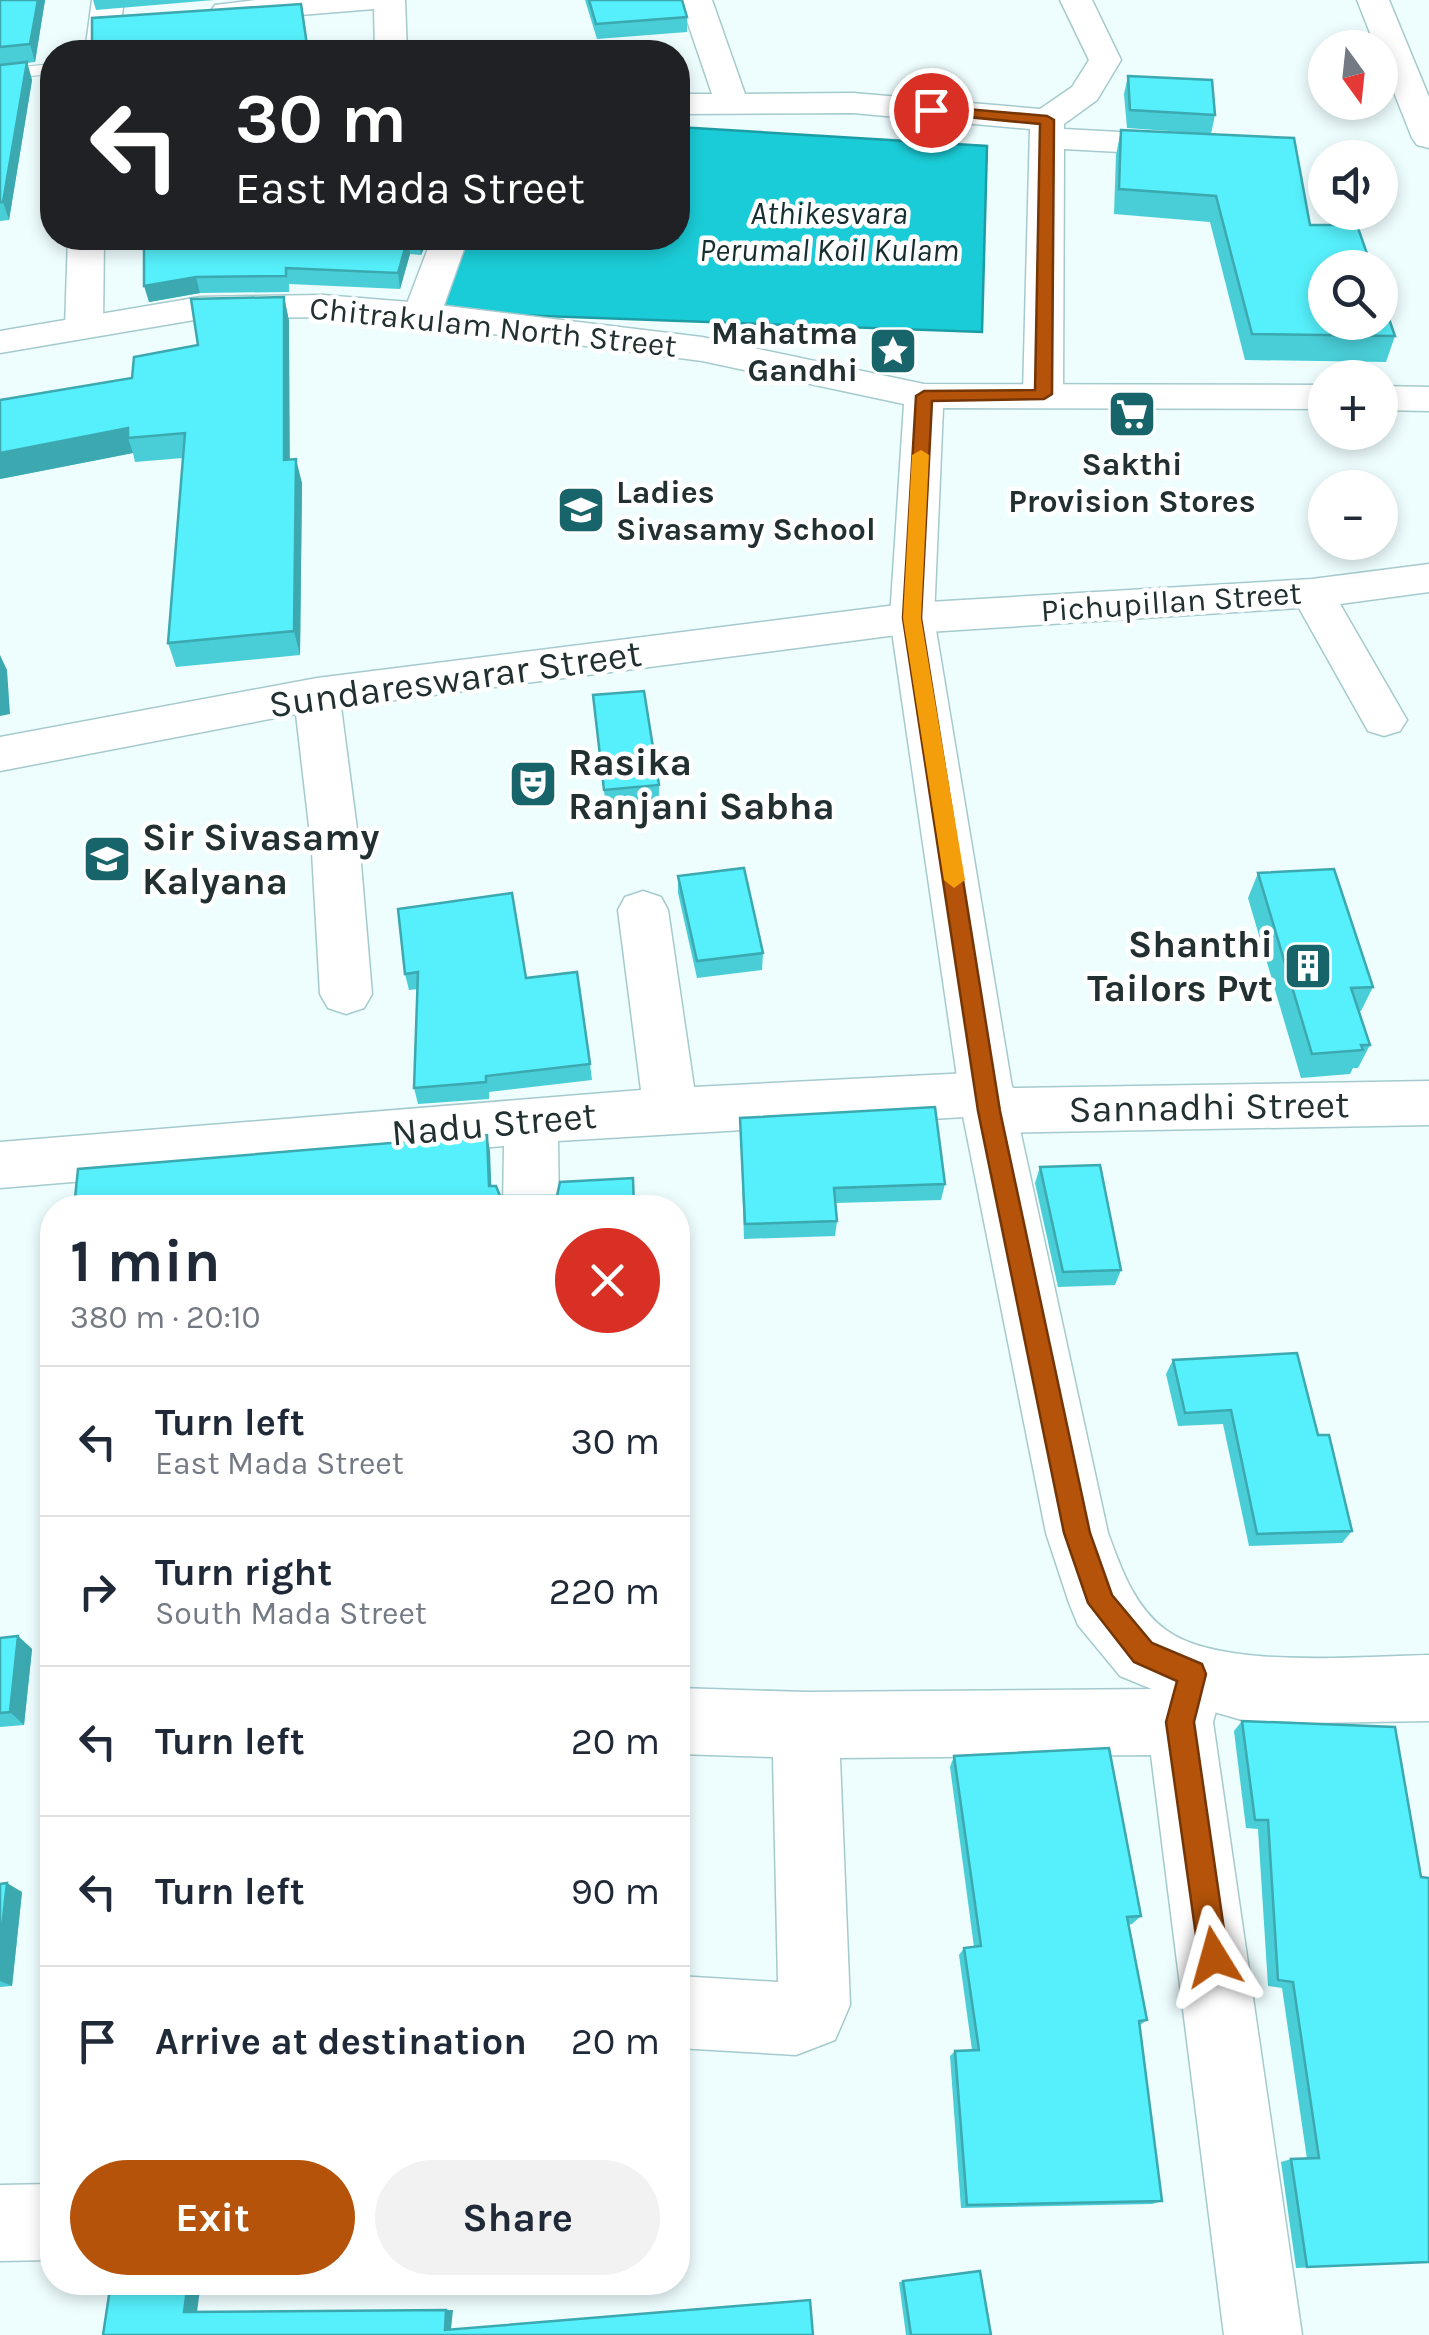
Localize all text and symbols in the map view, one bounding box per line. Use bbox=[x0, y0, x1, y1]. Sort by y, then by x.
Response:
north arrow bbox=[1308, 30, 1398, 120]
map controls bbox=[1308, 30, 1398, 560]
pin bbox=[889, 68, 974, 153]
text: 30 m bbox=[235, 78, 407, 160]
icon: left bbox=[70, 80, 200, 210]
icon: arrive bbox=[904, 83, 959, 138]
button: sound bbox=[1308, 140, 1398, 230]
text: East Mada Street bbox=[235, 162, 585, 214]
water label: Athikesvara Perumal Koil Kulam bbox=[699, 195, 959, 269]
button: search bbox=[1308, 250, 1398, 340]
street label: Chitrakulam North Street bbox=[308, 289, 678, 365]
place label: Mahatma Gandhi bbox=[711, 315, 858, 389]
place icon: Mahatma Gandhi bbox=[867, 325, 919, 377]
button: + bbox=[1308, 360, 1398, 450]
supermarket icon: Sakthi Provision Stores bbox=[1106, 388, 1158, 440]
place label: Sakthi Provision Stores bbox=[1008, 446, 1256, 520]
button: − bbox=[1308, 470, 1398, 560]
place label: Ladies Sivasamy School bbox=[616, 474, 876, 548]
school or university icon: Ladies Sivasamy School bbox=[555, 484, 607, 536]
street label: Pichupillan Street bbox=[1040, 574, 1302, 630]
street label: Sundareswarar Street bbox=[266, 631, 644, 727]
place label: Rasika Ranjani Sabha bbox=[568, 740, 835, 829]
theatre icon: Rasika Ranjani Sabha bbox=[507, 758, 559, 810]
place label: Sir Sivasamy Kalyana bbox=[142, 815, 379, 904]
school or university icon: Sir Sivasamy Kalyana bbox=[81, 833, 133, 885]
place label: Shanthi Tailors Pvt bbox=[1087, 922, 1273, 1011]
building icon: Shanthi Tailors Pvt bbox=[1282, 940, 1334, 992]
street label: Sannadhi Street bbox=[1068, 1082, 1350, 1132]
street label: Nadu Street bbox=[390, 1093, 598, 1155]
text: 1 min bbox=[70, 1226, 221, 1296]
button: close bbox=[555, 1228, 660, 1333]
text: 380 m · 20:10 bbox=[70, 1299, 260, 1336]
text: Turn left bbox=[155, 1400, 305, 1445]
icon: left bbox=[70, 1414, 125, 1469]
text: 30 m bbox=[570, 1419, 660, 1464]
text: East Mada Street bbox=[155, 1445, 404, 1482]
text: Turn right bbox=[155, 1550, 332, 1595]
icon: right bbox=[70, 1564, 125, 1619]
text: 220 m bbox=[549, 1569, 660, 1614]
text: South Mada Street bbox=[155, 1595, 427, 1632]
icon: left bbox=[70, 1714, 125, 1769]
text: Turn left bbox=[155, 1719, 305, 1764]
text: 20 m bbox=[571, 1719, 660, 1764]
icon: left bbox=[70, 1864, 125, 1919]
text: Turn left bbox=[155, 1869, 305, 1914]
text: 90 m bbox=[571, 1869, 660, 1914]
position arrow bbox=[1162, 1905, 1266, 2009]
icon: arrive bbox=[70, 2014, 125, 2069]
text: Arrive at destination bbox=[155, 2019, 527, 2064]
text: 20 m bbox=[571, 2019, 660, 2064]
button: Exit bbox=[70, 2160, 355, 2275]
button: Share bbox=[375, 2160, 660, 2275]

